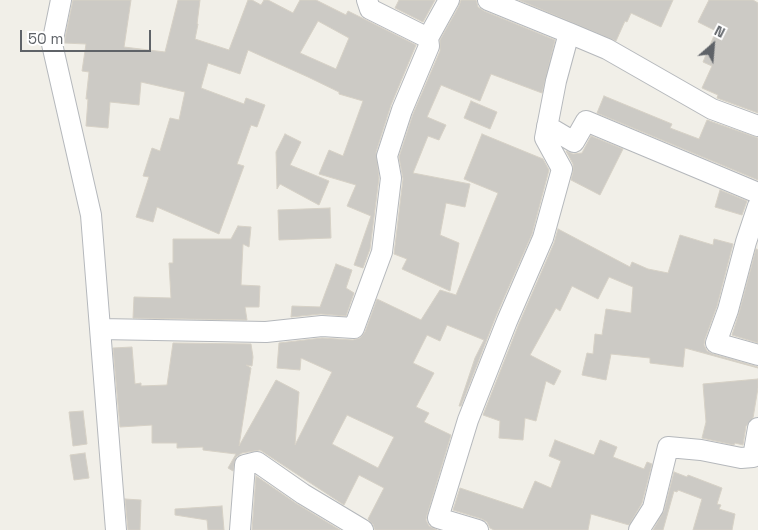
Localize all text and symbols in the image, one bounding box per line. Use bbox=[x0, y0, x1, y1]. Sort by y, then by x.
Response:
scale bar bbox=[22, 20, 154, 52]
north arrow bbox=[688, 20, 738, 70]
text: N bbox=[712, 21, 728, 42]
text: 50 m bbox=[28, 29, 63, 48]

